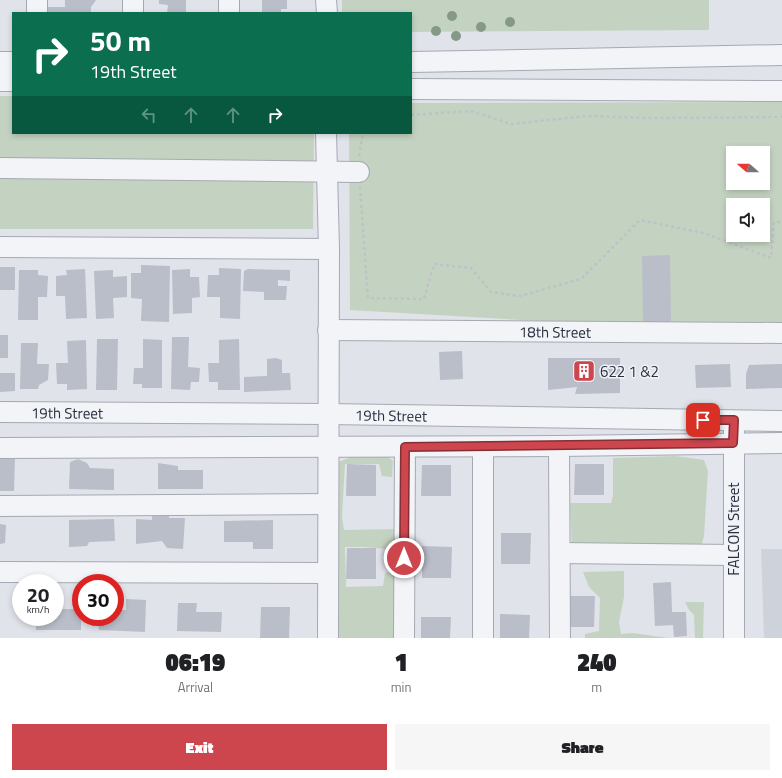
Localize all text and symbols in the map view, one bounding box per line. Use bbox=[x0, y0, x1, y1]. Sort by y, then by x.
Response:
text: 50 m bbox=[90, 19, 151, 62]
icon: right bbox=[24, 28, 76, 80]
text: 19th Street bbox=[90, 58, 177, 85]
icon: left bbox=[138, 104, 160, 126]
icon: ahead bbox=[180, 104, 202, 126]
icon: ahead bbox=[222, 104, 244, 126]
icon: right bbox=[264, 104, 286, 126]
north arrow bbox=[726, 146, 770, 190]
map controls bbox=[726, 146, 770, 242]
button: sound bbox=[726, 198, 770, 242]
street label: 18th Street bbox=[519, 320, 592, 343]
building icon: 622 1 &2 bbox=[571, 358, 597, 384]
place label: 622 1 &2 bbox=[600, 360, 659, 383]
street label: 19th Street bbox=[31, 401, 104, 424]
street label: 19th Street bbox=[355, 403, 428, 427]
pin bbox=[686, 403, 720, 437]
icon: arrive bbox=[692, 409, 714, 431]
street label: FALCON Street bbox=[722, 482, 745, 576]
position arrow bbox=[383, 537, 425, 579]
speed limit sign: 30 bbox=[72, 574, 124, 626]
text: 20 bbox=[27, 579, 49, 610]
text: km/h bbox=[27, 602, 49, 617]
text: 06:19 bbox=[165, 644, 225, 680]
text: 1 bbox=[394, 644, 408, 680]
text: 240 bbox=[577, 644, 616, 680]
text: Arrival bbox=[178, 677, 213, 697]
text: min bbox=[391, 677, 411, 697]
text: m bbox=[591, 677, 602, 697]
button: Exit bbox=[12, 724, 387, 770]
button: Share bbox=[395, 724, 770, 770]

